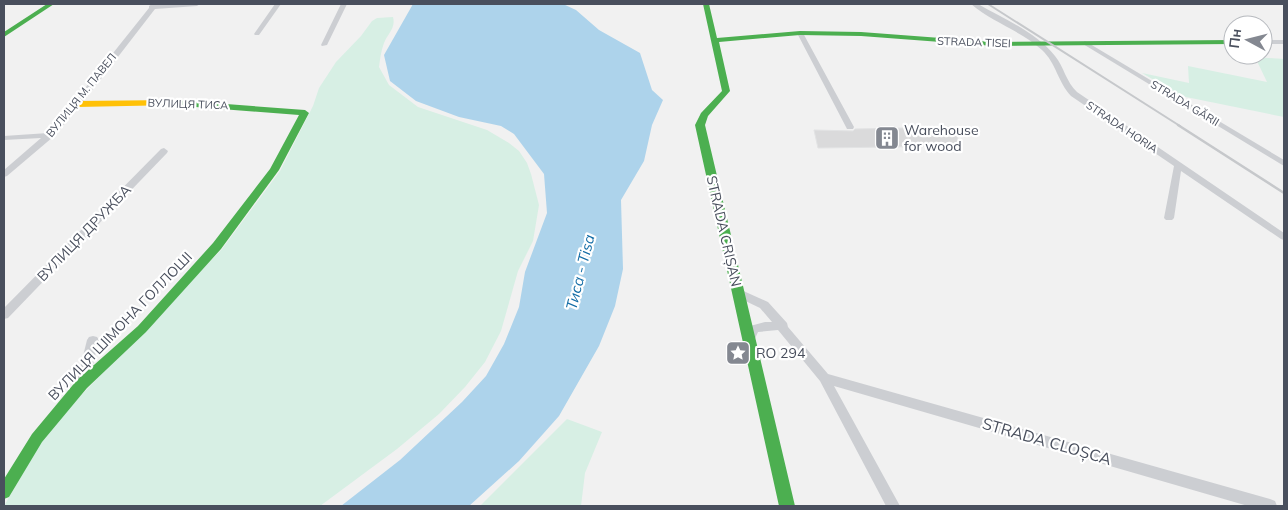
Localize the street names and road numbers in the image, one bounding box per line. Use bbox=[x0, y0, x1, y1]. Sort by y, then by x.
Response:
street label: STRADA TISEI bbox=[937, 34, 1011, 50]
street label: ВУЛИЦЯ М. ПАВЕЛ bbox=[43, 50, 119, 140]
street label: STRADA GĂRII bbox=[1148, 76, 1222, 129]
street label: ВУЛИЦЯ ТИСА bbox=[147, 96, 229, 112]
street label: STRADA HORIA bbox=[1084, 98, 1160, 156]
street label: STRADA CRIȘAN bbox=[702, 174, 746, 288]
street label: ВУЛИЦЯ ДРУЖБА bbox=[33, 180, 135, 285]
street label: ВУЛИЦЯ ШІМОНА ГОЛЛОШІ bbox=[44, 248, 196, 404]
street label: STRADA CLOȘCA bbox=[980, 413, 1114, 469]

